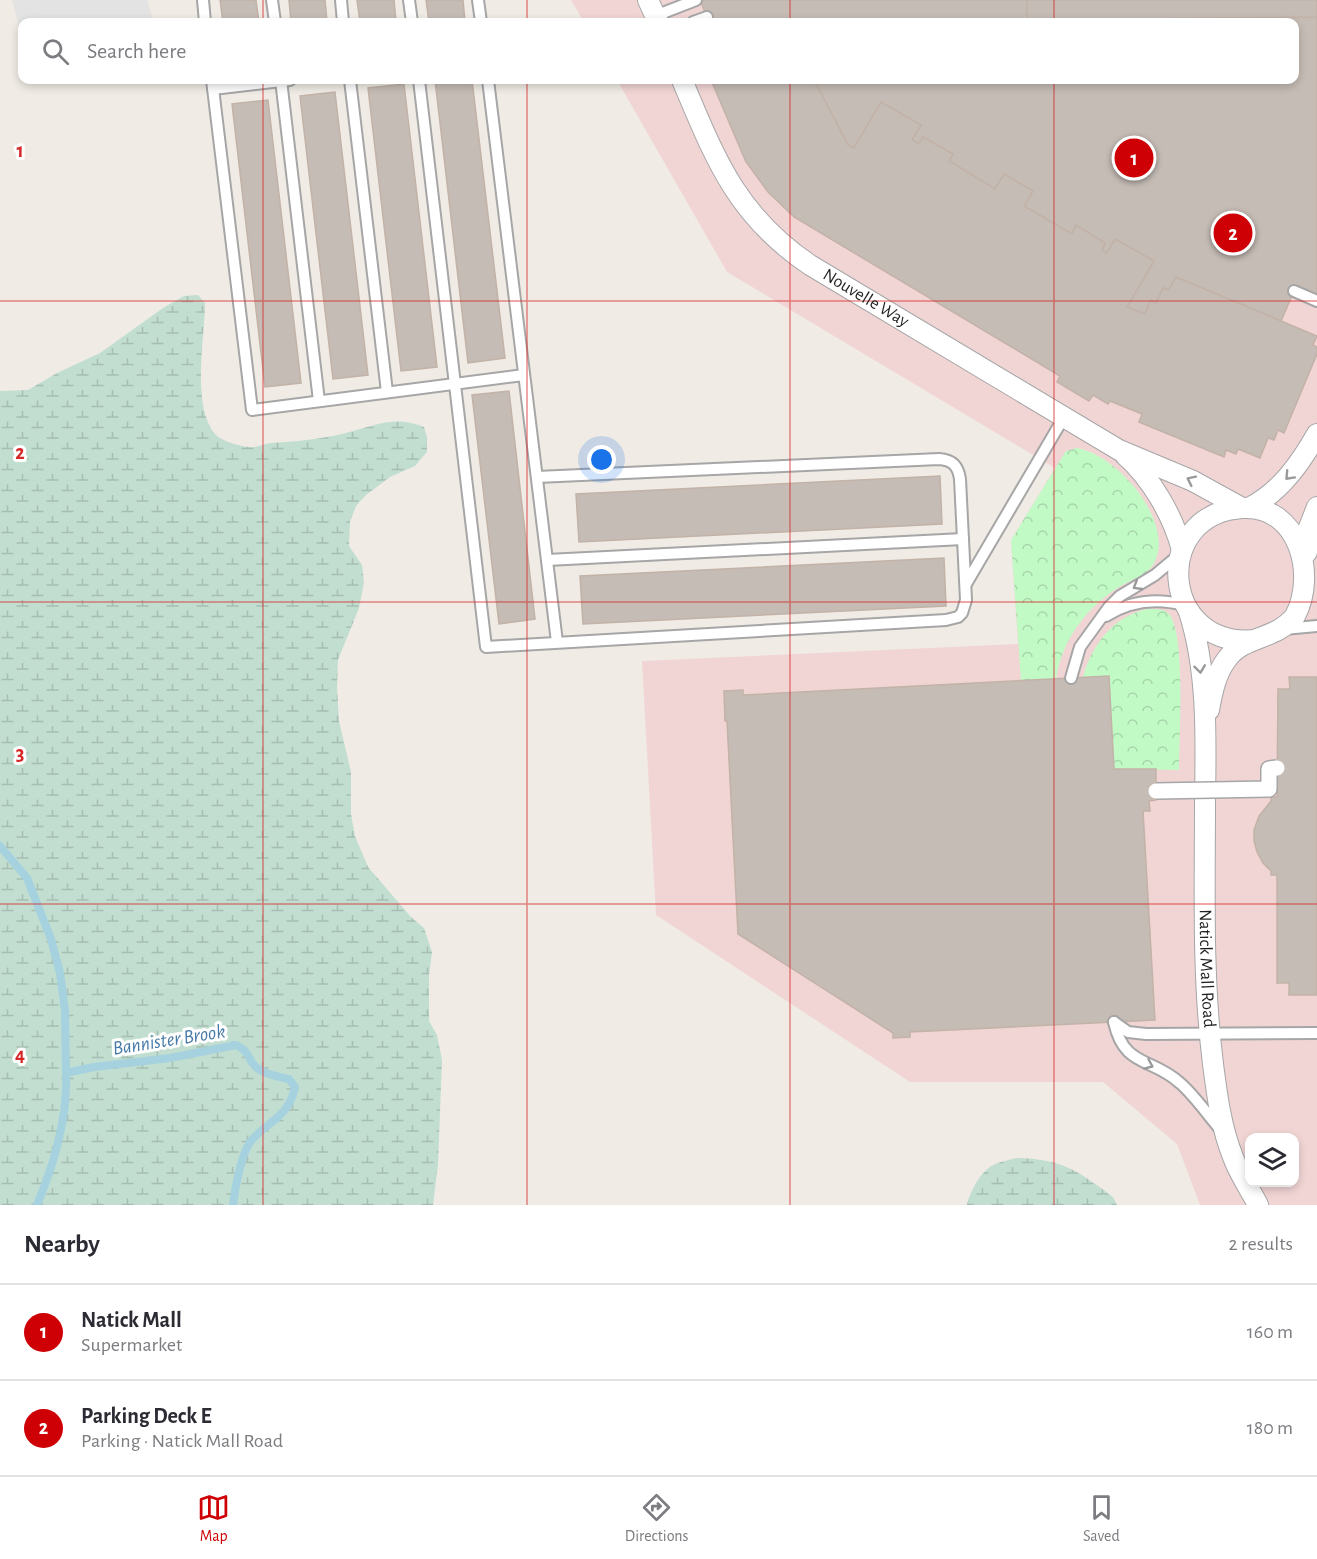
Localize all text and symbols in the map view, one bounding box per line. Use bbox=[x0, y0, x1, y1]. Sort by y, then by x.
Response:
search box bbox=[18, 18, 1299, 84]
icon: search bbox=[39, 35, 72, 68]
text: Search here bbox=[87, 40, 186, 62]
pin: 1 bbox=[1114, 136, 1154, 180]
text: 1 bbox=[16, 141, 24, 161]
pin: 2 bbox=[1214, 210, 1252, 256]
street label: Nouvelle Way bbox=[820, 266, 912, 331]
text: 2 bbox=[15, 443, 25, 463]
your location bbox=[587, 445, 616, 474]
one-way arrow bbox=[1285, 469, 1296, 480]
one-way arrow bbox=[1186, 476, 1197, 488]
one-way arrow bbox=[1133, 578, 1143, 590]
one-way arrow bbox=[1193, 664, 1205, 673]
text: 3 bbox=[16, 744, 24, 764]
street label: Natick Mall Road bbox=[1196, 909, 1218, 1028]
water label: Bannister Brook bbox=[111, 1021, 227, 1059]
text: 4 bbox=[15, 1045, 25, 1065]
one-way arrow bbox=[1143, 1057, 1154, 1069]
map controls bbox=[1245, 1133, 1299, 1187]
button: layers bbox=[1245, 1133, 1299, 1187]
text: Nearby bbox=[24, 1231, 100, 1257]
text: 2 results bbox=[1229, 1234, 1293, 1254]
text: Natick Mall bbox=[81, 1309, 182, 1331]
text: 1 bbox=[40, 1322, 47, 1342]
text: 160 m bbox=[1247, 1322, 1293, 1342]
text: Supermarket bbox=[81, 1335, 182, 1355]
text: Parking Deck E bbox=[81, 1405, 212, 1427]
text: 2 bbox=[39, 1418, 48, 1438]
text: 180 m bbox=[1247, 1418, 1293, 1438]
text: Parking · Natick Mall Road bbox=[81, 1431, 283, 1451]
tab: Map bbox=[197, 1491, 230, 1546]
tab: Directions bbox=[625, 1491, 689, 1546]
tab: Saved bbox=[1083, 1491, 1120, 1546]

